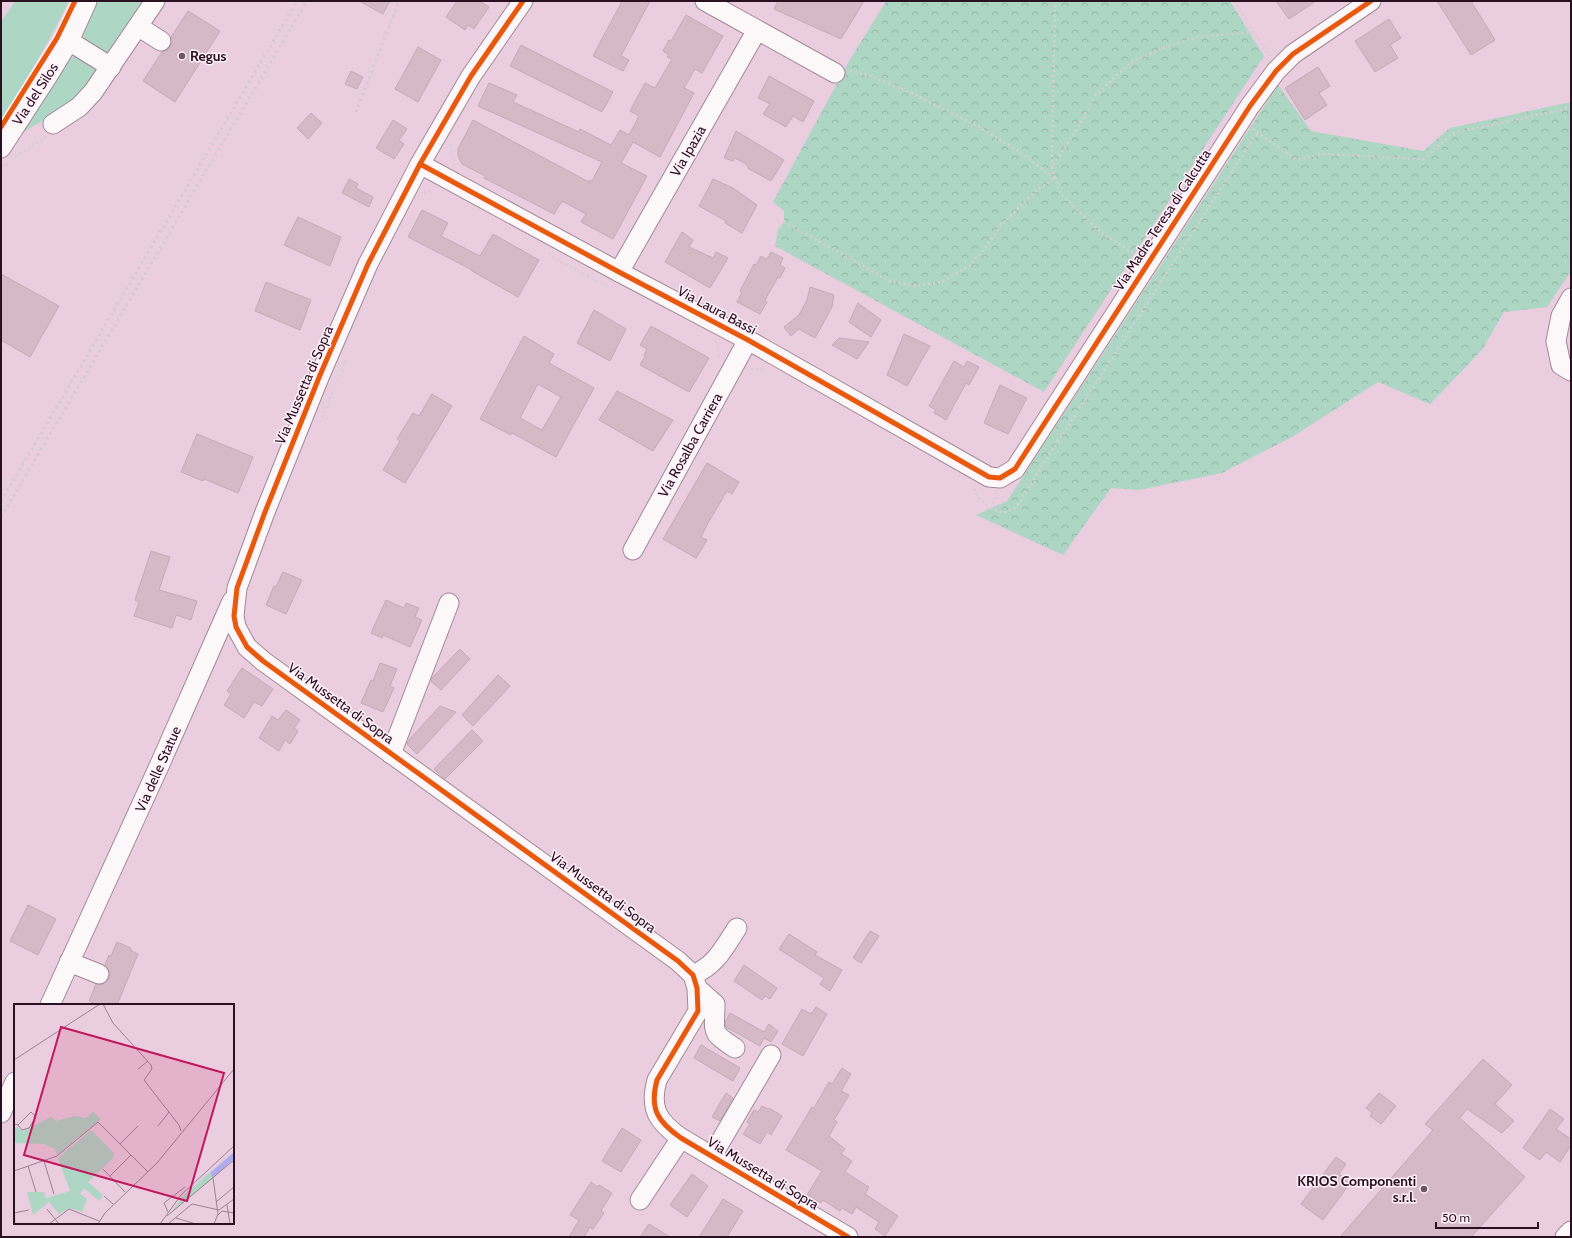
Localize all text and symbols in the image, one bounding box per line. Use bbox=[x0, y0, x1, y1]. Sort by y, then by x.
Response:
place label: Regus bbox=[190, 47, 226, 65]
marker: Regus bbox=[177, 51, 187, 61]
street label: Via del Silos bbox=[8, 59, 62, 129]
street label: Via Ipazia bbox=[666, 122, 710, 180]
street label: Via Madre Teresa di Calcutta bbox=[1109, 146, 1215, 294]
street label: Via Laura Bassi bbox=[674, 282, 760, 338]
street label: Via Mussetta di Sopra bbox=[271, 323, 337, 447]
street label: Via Rosalba Carriera bbox=[654, 389, 726, 500]
street label: Via Mussetta di Sopra bbox=[284, 658, 398, 748]
street label: Via delle Statue bbox=[131, 723, 185, 815]
street label: Via Mussetta di Sopra bbox=[546, 847, 660, 937]
inset map bbox=[14, 1004, 234, 1224]
street label: Via Mussetta di Sopra bbox=[704, 1133, 822, 1214]
place label: KRIOS Componenti s.r.l. bbox=[1297, 1172, 1416, 1206]
marker: KRIOS Componenti s.r.l. bbox=[1419, 1184, 1429, 1194]
scale bar bbox=[1436, 1204, 1538, 1230]
text: 50 m bbox=[1442, 1210, 1470, 1225]

